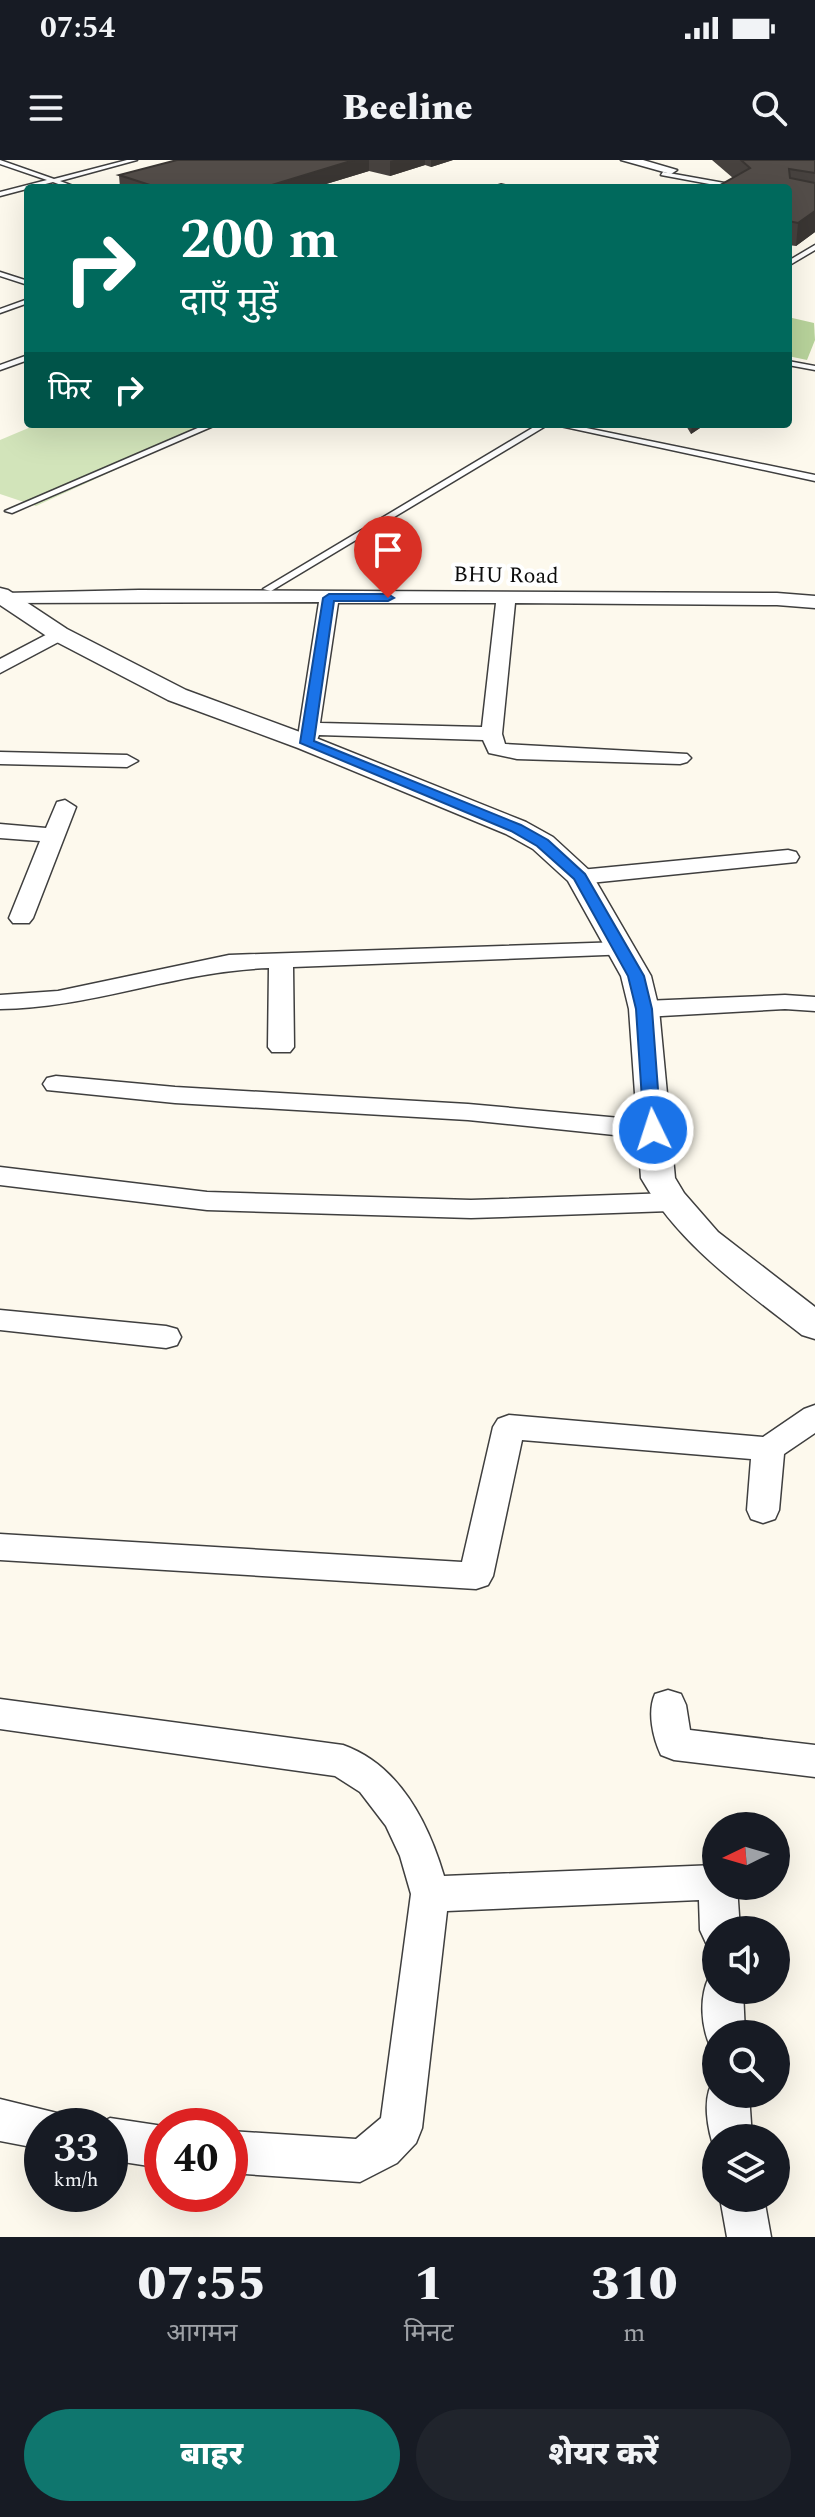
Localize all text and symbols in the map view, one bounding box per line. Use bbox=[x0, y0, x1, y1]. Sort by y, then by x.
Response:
text: 07:54 bbox=[40, 5, 115, 51]
text: Beeline bbox=[342, 81, 473, 136]
icon: menu bbox=[24, 86, 68, 130]
icon: search bbox=[747, 86, 791, 130]
text: 200 m bbox=[180, 198, 339, 283]
icon: right bbox=[48, 216, 152, 320]
text: दाएँ मुड़ें bbox=[180, 275, 278, 330]
text: फिर bbox=[48, 367, 91, 413]
icon: right bbox=[107, 368, 151, 412]
pin bbox=[354, 516, 422, 598]
icon: arrive bbox=[366, 528, 410, 572]
street label: BHU Road bbox=[453, 558, 559, 593]
position arrow bbox=[611, 1088, 695, 1172]
north arrow bbox=[702, 1812, 790, 1900]
map controls bbox=[702, 1812, 790, 2212]
button: sound bbox=[702, 1916, 790, 2004]
button: search bbox=[702, 2020, 790, 2108]
speed limit sign: 40 bbox=[144, 2108, 248, 2212]
text: 33 bbox=[54, 2119, 98, 2180]
button: layers bbox=[702, 2124, 790, 2212]
text: km/h bbox=[54, 2165, 99, 2195]
text: 07:55 bbox=[138, 2248, 266, 2321]
text: 1 bbox=[414, 2248, 443, 2321]
text: 310 bbox=[591, 2248, 677, 2321]
text: आगमन bbox=[166, 2313, 237, 2353]
text: मिनट bbox=[404, 2313, 454, 2353]
text: m bbox=[623, 2313, 645, 2353]
button: बाहर bbox=[24, 2409, 400, 2501]
button: शेयर करें bbox=[416, 2409, 791, 2501]

